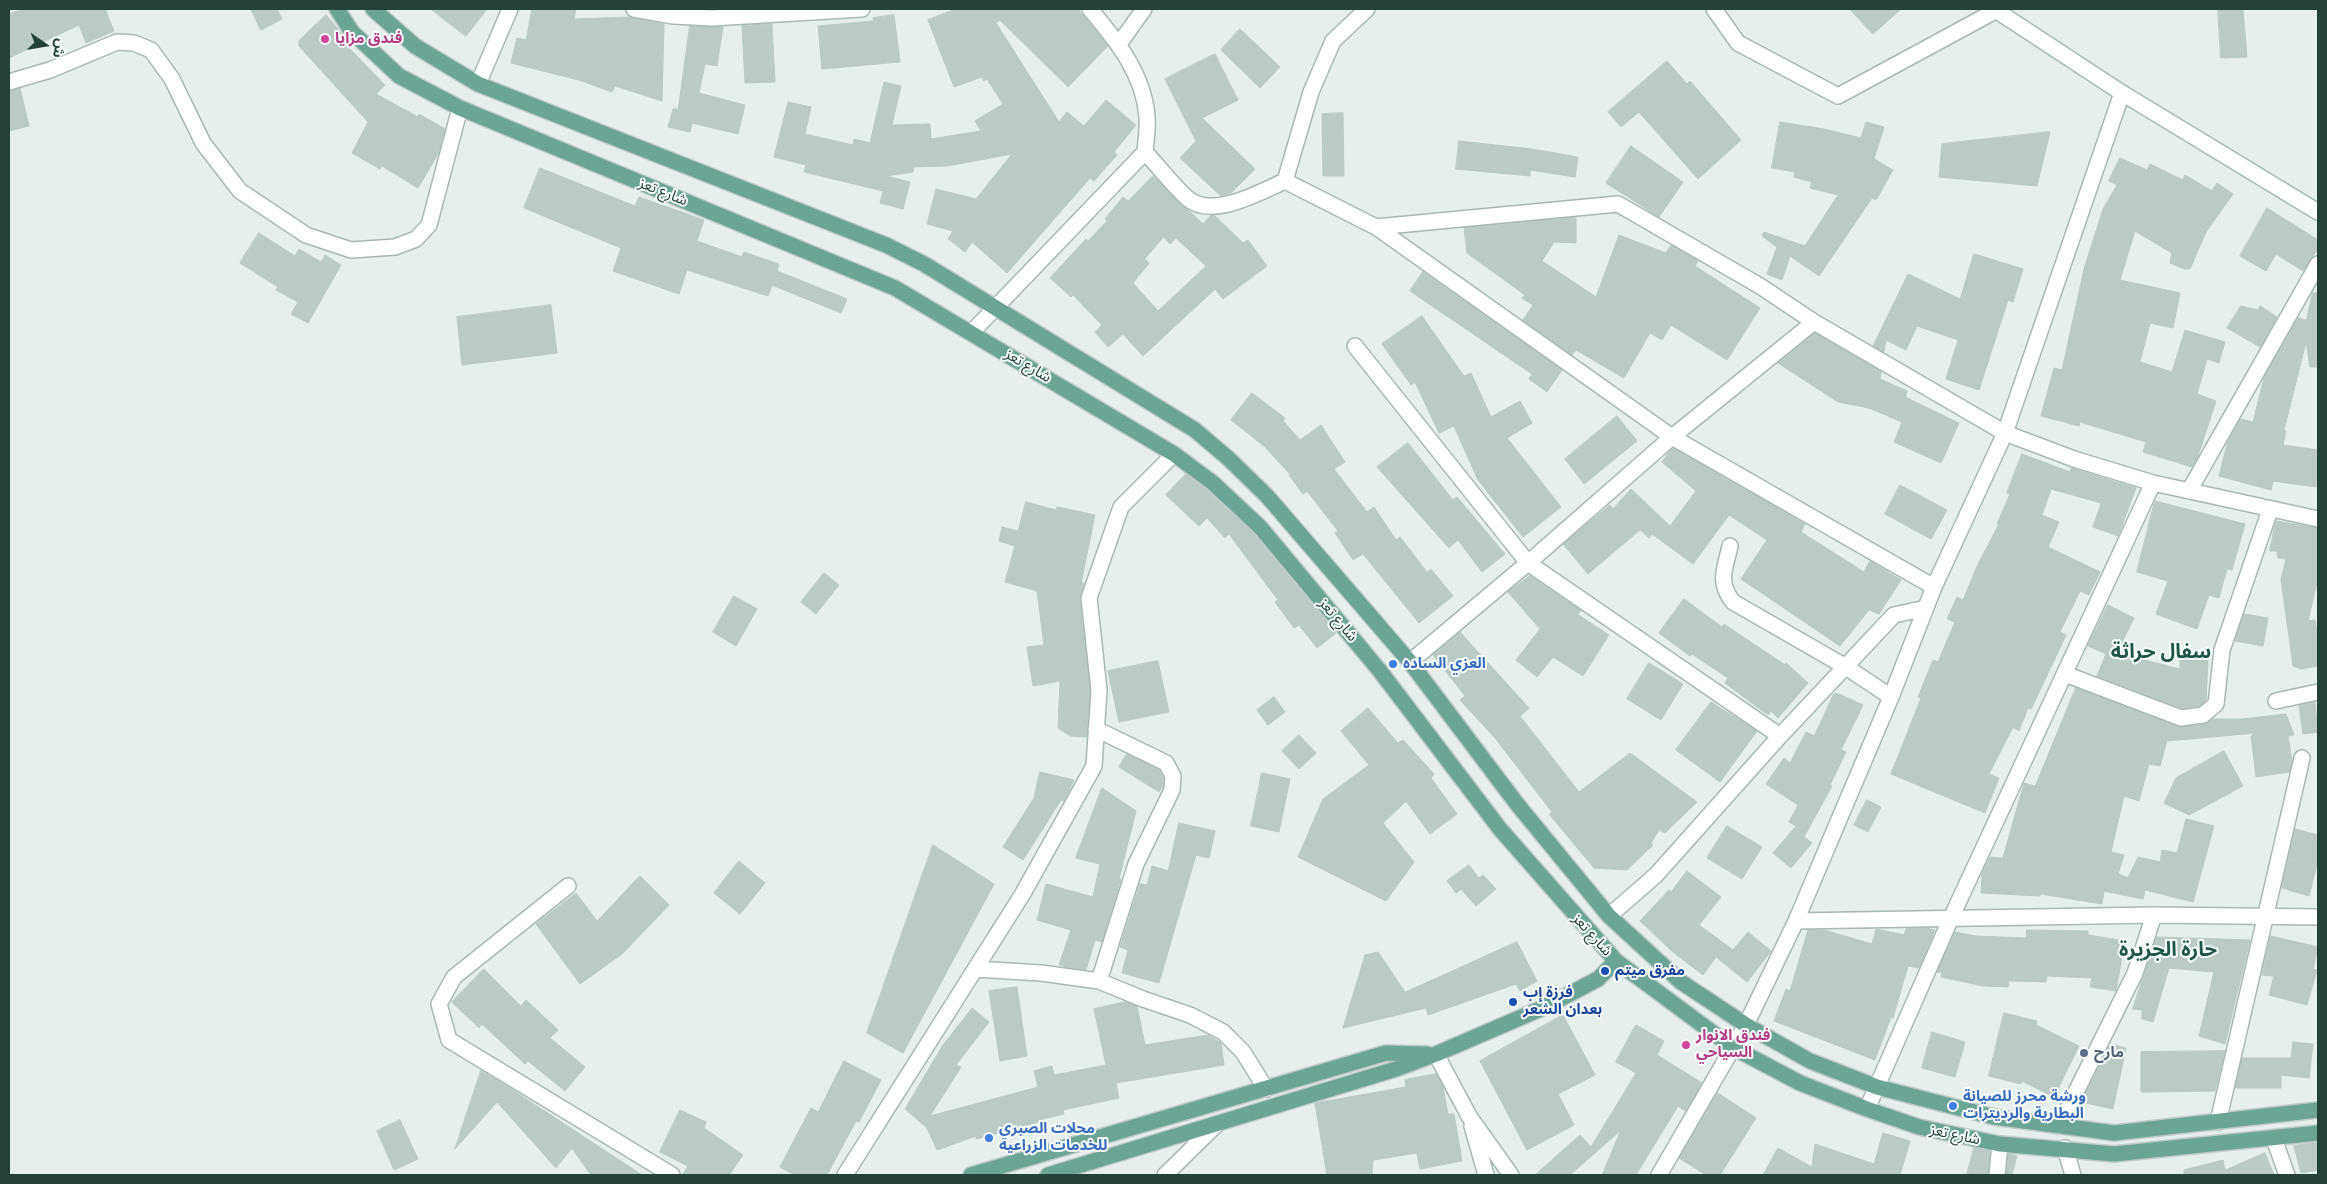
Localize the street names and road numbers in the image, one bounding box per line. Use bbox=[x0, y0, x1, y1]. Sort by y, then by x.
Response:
street label: شارع تعز bbox=[636, 174, 690, 210]
street label: شارع تعز bbox=[1002, 345, 1054, 387]
street label: شارع تعز bbox=[1315, 595, 1361, 645]
street label: شارع تعز bbox=[1568, 910, 1616, 960]
street label: شارع تعز bbox=[1928, 1121, 1982, 1149]

